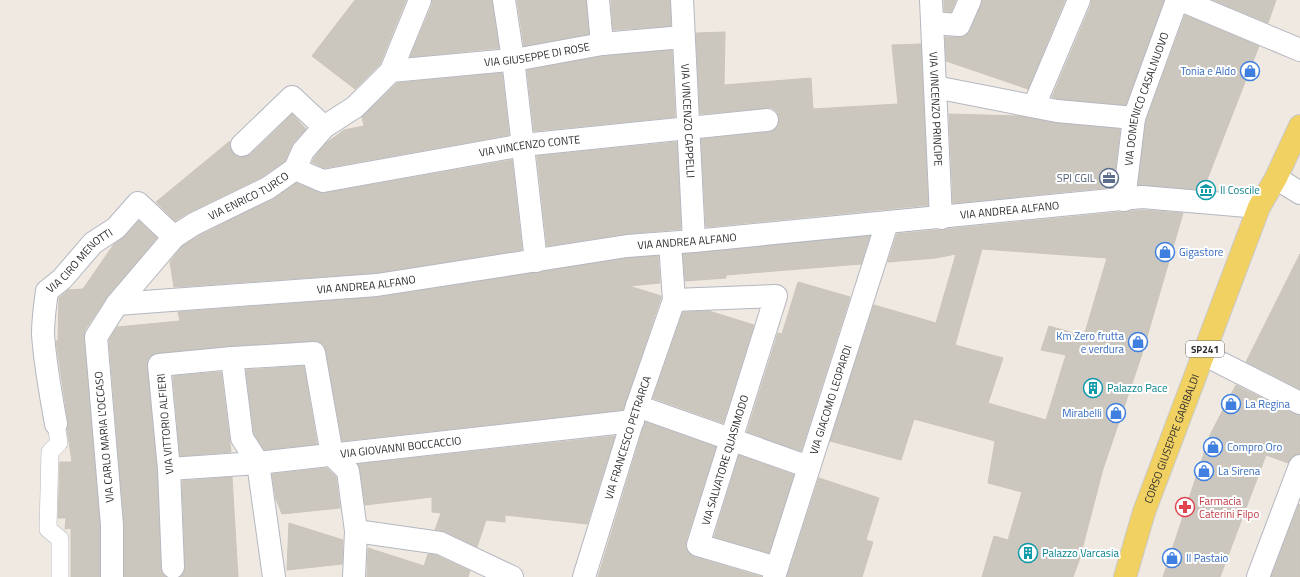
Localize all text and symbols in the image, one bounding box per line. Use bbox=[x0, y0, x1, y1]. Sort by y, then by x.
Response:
street label: VIA DOMENICO CASALNUOVO bbox=[1120, 30, 1173, 167]
street label: VIA GIUSEPPE DI ROSE bbox=[484, 38, 591, 70]
street label: VIA VINCENZO PRINCIPE bbox=[925, 51, 947, 166]
shop icon: Tonia e Aldo bbox=[1239, 60, 1261, 82]
street label: VIA VINCENZO CAPPELLI bbox=[677, 63, 699, 179]
place label: Tonia e Aldo bbox=[1180, 63, 1236, 79]
street label: VIA VINCENZO CONTE bbox=[478, 131, 581, 161]
office icon: SPI CGIL bbox=[1098, 167, 1120, 189]
street label: VIA ENRICO TURCO bbox=[205, 168, 292, 224]
place label: SPI CGIL bbox=[1057, 170, 1096, 186]
museum icon: Il Coscile bbox=[1195, 179, 1217, 201]
place label: Il Coscile bbox=[1220, 182, 1260, 198]
street label: VIA ANDREA ALFANO bbox=[959, 197, 1060, 223]
street label: VIA CIRO MENOTTI bbox=[43, 224, 116, 297]
street label: VIA ANDREA ALFANO bbox=[637, 229, 737, 253]
shop icon: Gigastore bbox=[1154, 241, 1176, 263]
place label: Gigastore bbox=[1179, 244, 1224, 260]
street label: VIA ANDREA ALFANO bbox=[316, 271, 417, 297]
place label: Km Zero frutta e verdura bbox=[1056, 328, 1124, 357]
shop icon: Km Zero frutta e verdura bbox=[1127, 331, 1149, 353]
road number: SP241 bbox=[1186, 341, 1224, 357]
street label: VIA GIACOMO LEOPARDI bbox=[806, 343, 856, 457]
street label: VIA CARLO MARIA L'OCCASO bbox=[90, 371, 118, 503]
street label: CORSO GIUSEPPE GARIBALDI bbox=[1140, 372, 1203, 506]
street label: VIA VITTORIO ALFIERI bbox=[153, 373, 177, 475]
street label: VIA FRANCESCO PETRARCA bbox=[600, 373, 655, 502]
building icon: Palazzo Pace bbox=[1082, 377, 1104, 399]
place label: Palazzo Pace bbox=[1107, 380, 1168, 396]
street label: VIA SALVATORE QUASIMODO bbox=[698, 393, 752, 527]
shop icon: La Regina bbox=[1220, 393, 1242, 415]
place label: La Regina bbox=[1245, 396, 1290, 412]
shop icon: Mirabelli bbox=[1105, 402, 1127, 424]
place label: Mirabelli bbox=[1062, 405, 1102, 421]
street label: VIA GIOVANNI BOCCACCIO bbox=[340, 432, 462, 462]
shop icon: Compro Oro bbox=[1202, 436, 1224, 458]
place label: Compro Oro bbox=[1227, 439, 1283, 455]
shop icon: La Sirena bbox=[1193, 460, 1215, 482]
place label: La Sirena bbox=[1218, 463, 1261, 479]
place label: Farmacia Caterini Filpo bbox=[1199, 493, 1259, 522]
pharmacy icon: Farmacia Caterini Filpo bbox=[1174, 496, 1196, 518]
building icon: Palazzo Varcasia bbox=[1017, 542, 1039, 564]
place label: Palazzo Varcasia bbox=[1042, 545, 1119, 561]
shop icon: Il Pastaio bbox=[1161, 547, 1183, 569]
place label: Il Pastaio bbox=[1186, 550, 1229, 566]

